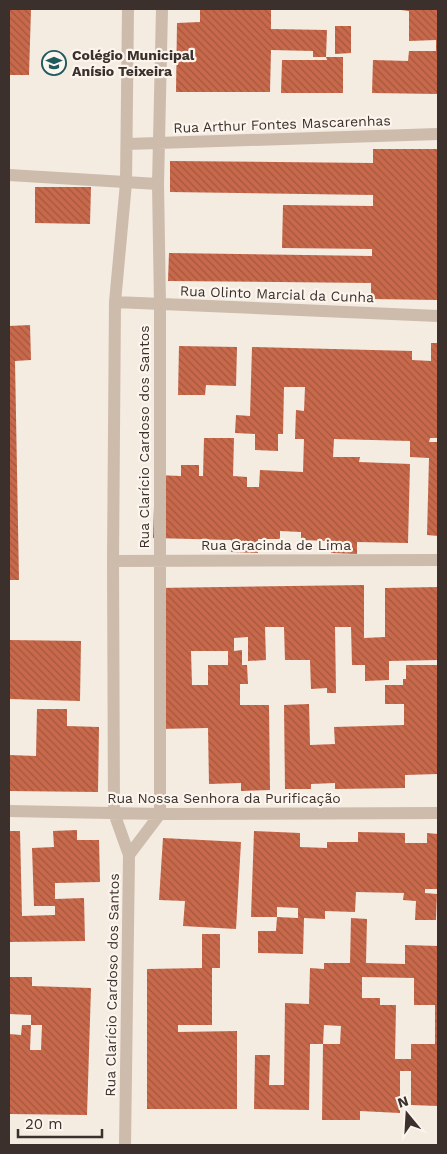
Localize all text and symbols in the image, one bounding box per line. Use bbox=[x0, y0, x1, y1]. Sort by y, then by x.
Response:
place label: Colégio Municipal Anísio Teixeira bbox=[72, 47, 195, 79]
school or university icon: Colégio Municipal Anísio Teixeira bbox=[41, 50, 67, 76]
street label: Rua Arthur Fontes Mascarenhas bbox=[173, 112, 391, 136]
street label: Rua Olinto Marcial da Cunha bbox=[180, 283, 374, 305]
street label: Rua Clarício Cardoso dos Santos bbox=[136, 325, 152, 549]
street label: Rua Gracinda de Lima bbox=[201, 537, 351, 553]
street label: Rua Nossa Senhora da Purificação bbox=[107, 790, 341, 806]
street label: Rua Clarício Cardoso dos Santos bbox=[102, 873, 122, 1097]
north arrow bbox=[382, 1089, 432, 1139]
text: N bbox=[396, 1092, 410, 1111]
scale bar bbox=[18, 1106, 101, 1138]
text: 20 m bbox=[25, 1115, 63, 1133]

